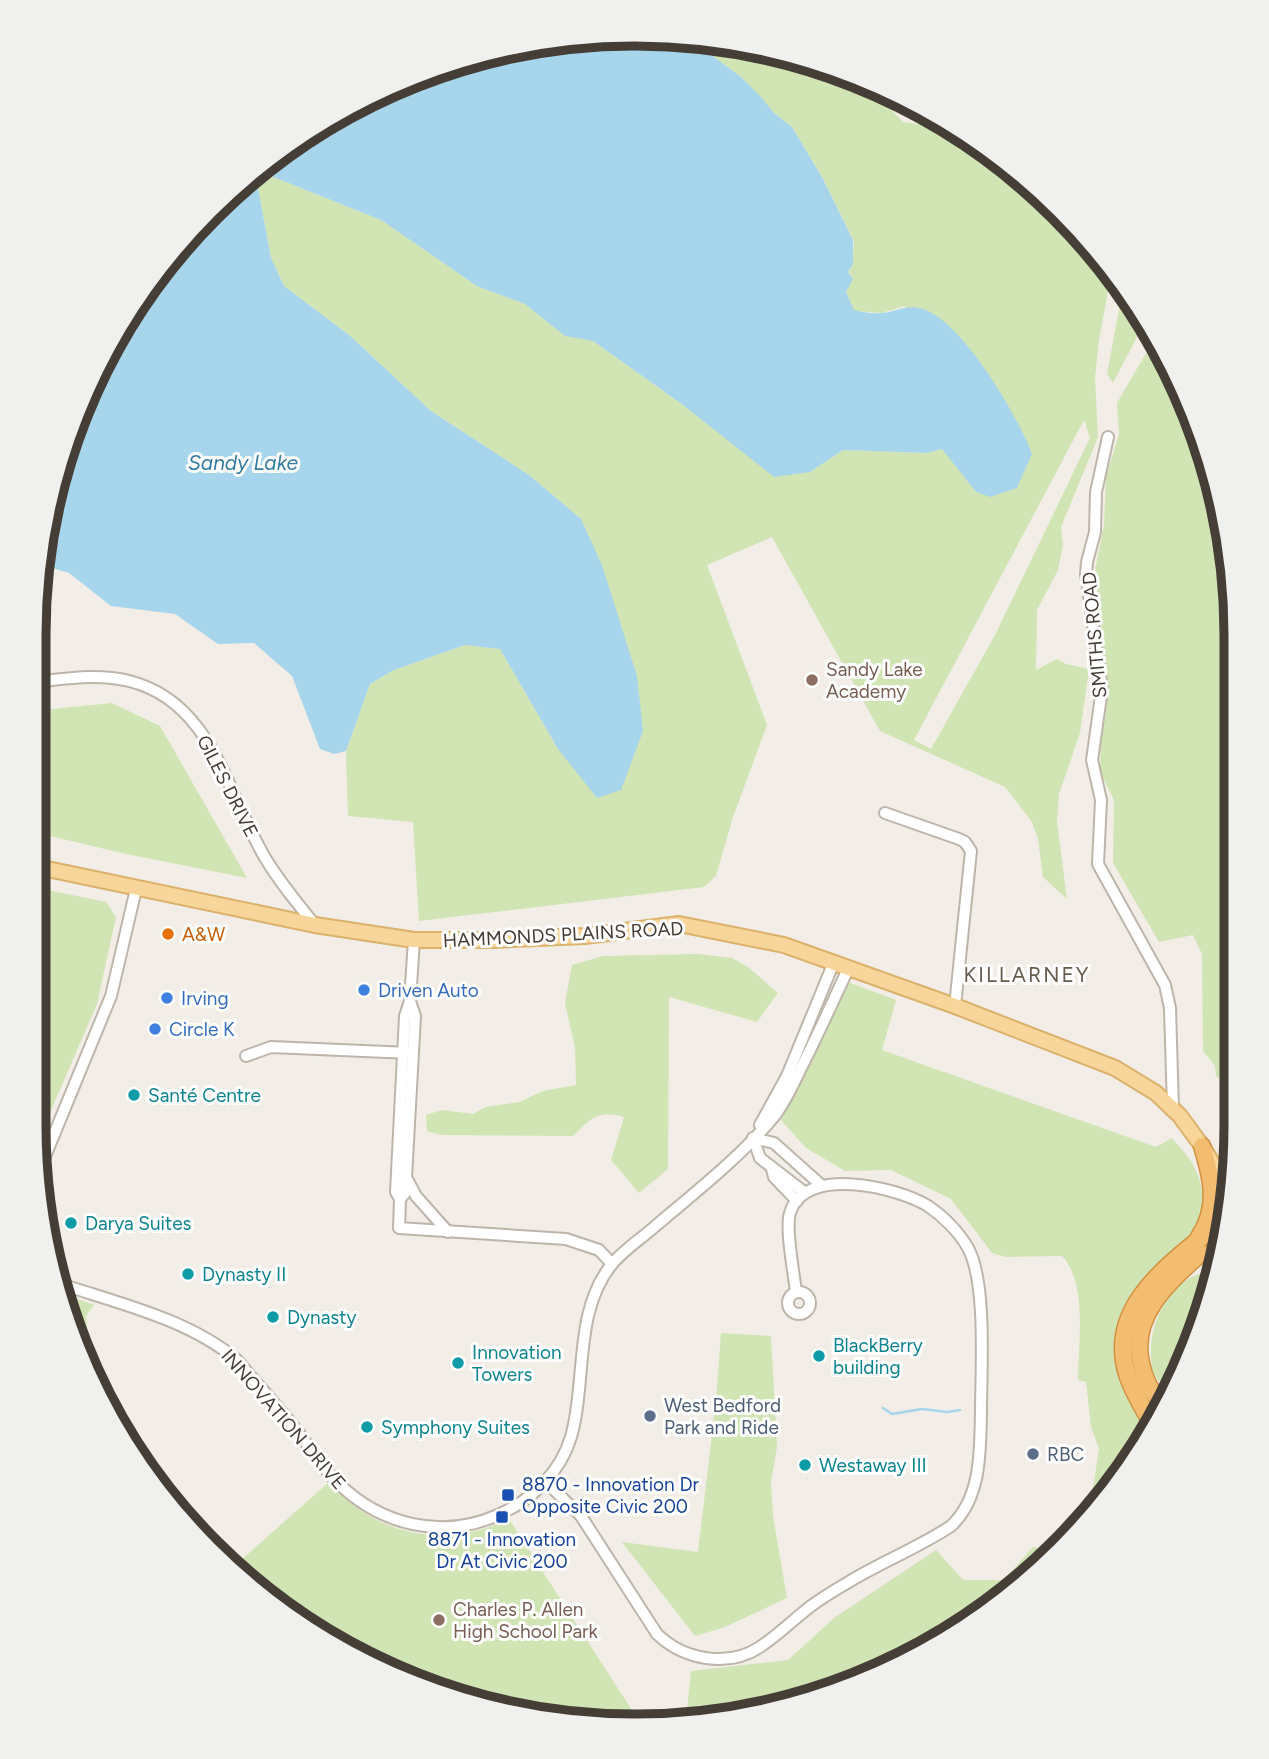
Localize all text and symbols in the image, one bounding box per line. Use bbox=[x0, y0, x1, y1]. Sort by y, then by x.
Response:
water label: Sandy Lake bbox=[188, 450, 299, 475]
street label: SMITHS ROAD bbox=[1078, 571, 1111, 699]
place label: Sandy Lake Academy bbox=[826, 658, 923, 703]
marker: Sandy Lake Academy bbox=[804, 672, 820, 688]
street label: GILES DRIVE bbox=[192, 731, 263, 841]
street label: HAMMONDS PLAINS ROAD bbox=[442, 917, 684, 952]
place label: A&W bbox=[182, 923, 226, 946]
marker: A&W bbox=[160, 926, 176, 942]
district label: KILLARNEY bbox=[963, 962, 1091, 987]
place label: Driven Auto bbox=[378, 979, 479, 1002]
marker: Driven Auto bbox=[356, 982, 372, 998]
place label: Irving bbox=[181, 987, 229, 1010]
marker: Irving bbox=[159, 990, 175, 1006]
place label: Circle K bbox=[169, 1018, 235, 1041]
marker: Circle K bbox=[147, 1021, 163, 1037]
place label: Santé Centre bbox=[148, 1084, 261, 1107]
marker: Santé Centre bbox=[126, 1087, 142, 1103]
place label: Darya Suites bbox=[85, 1212, 192, 1235]
marker: Darya Suites bbox=[63, 1215, 79, 1231]
place label: Dynasty II bbox=[202, 1263, 286, 1286]
marker: Dynasty II bbox=[180, 1266, 196, 1282]
place label: Dynasty bbox=[287, 1306, 356, 1329]
marker: Dynasty bbox=[265, 1309, 281, 1325]
place label: BlackBerry building bbox=[833, 1334, 923, 1379]
place label: Innovation Towers bbox=[472, 1341, 562, 1386]
street label: INNOVATION DRIVE bbox=[216, 1344, 351, 1494]
marker: BlackBerry building bbox=[811, 1348, 827, 1364]
marker: Innovation Towers bbox=[450, 1355, 466, 1371]
place label: West Bedford Park and Ride bbox=[664, 1394, 781, 1439]
marker: West Bedford Park and Ride bbox=[642, 1408, 658, 1424]
place label: Symphony Suites bbox=[381, 1416, 530, 1439]
marker: Symphony Suites bbox=[359, 1419, 375, 1435]
place label: RBC bbox=[1047, 1443, 1085, 1466]
marker: RBC bbox=[1025, 1446, 1041, 1462]
place label: Westaway III bbox=[819, 1454, 927, 1477]
marker: Westaway III bbox=[797, 1457, 813, 1473]
place label: 8870 - Innovation Dr Opposite Civic 200 bbox=[522, 1473, 699, 1518]
marker: 8870 - Innovation Dr Opposite Civic 200 bbox=[500, 1487, 516, 1503]
marker: 8871 - Innovation Dr At Civic 200 bbox=[494, 1509, 510, 1525]
place label: 8871 - Innovation Dr At Civic 200 bbox=[428, 1528, 576, 1573]
place label: Charles P. Allen High School Park bbox=[453, 1598, 599, 1643]
marker: Charles P. Allen High School Park bbox=[431, 1612, 447, 1628]

